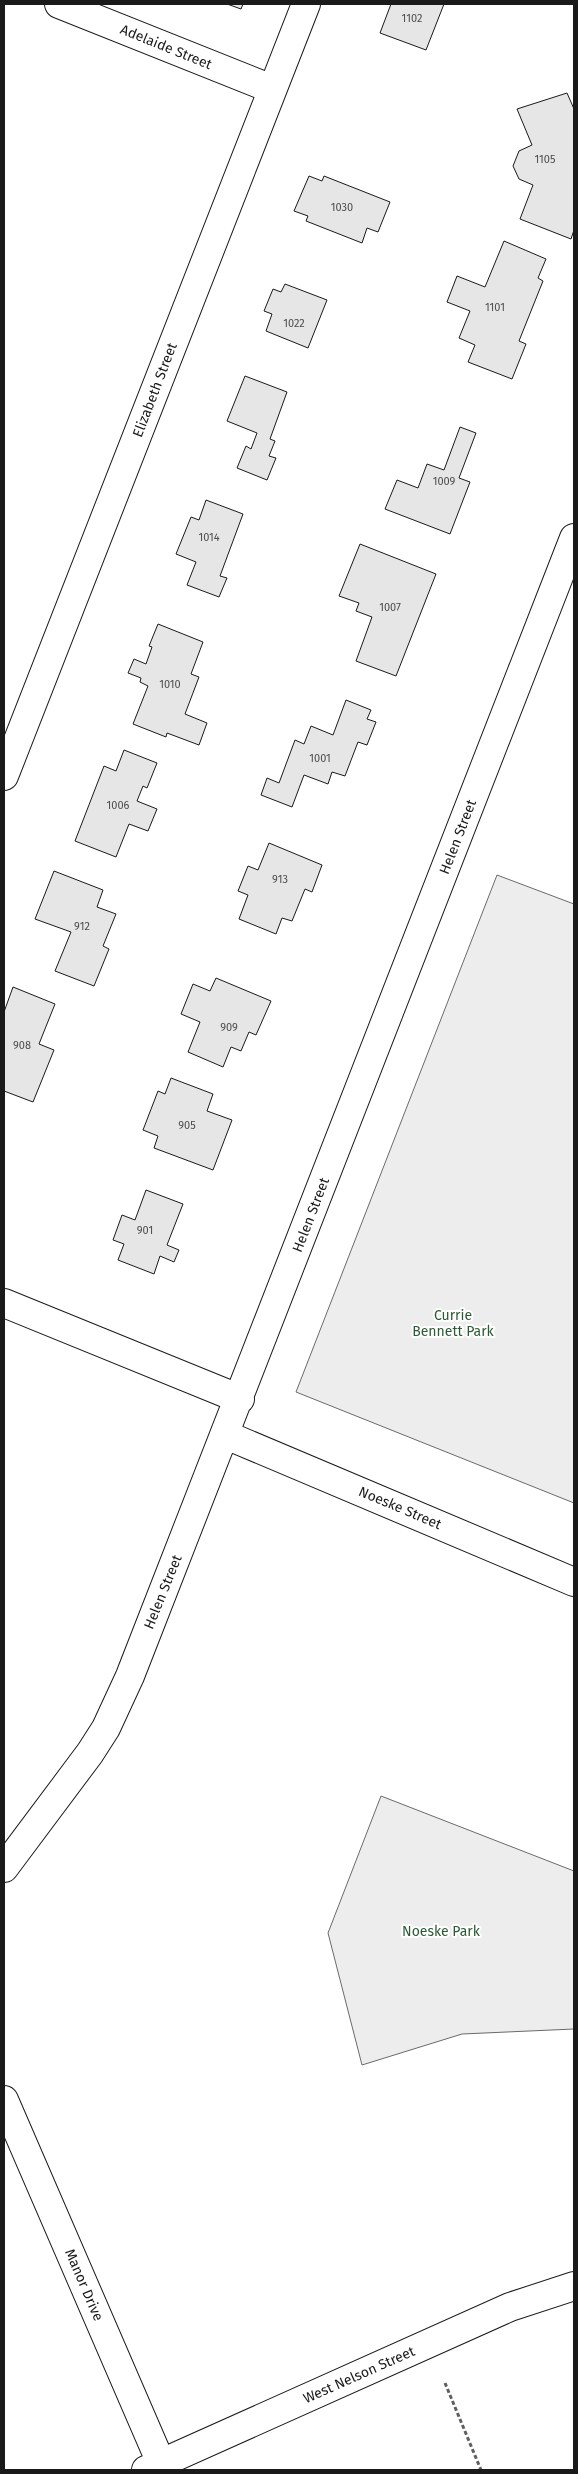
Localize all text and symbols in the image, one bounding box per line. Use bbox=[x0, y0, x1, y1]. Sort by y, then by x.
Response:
house number: 1102 bbox=[402, 12, 422, 25]
street label: Adelaide Street bbox=[118, 21, 215, 73]
house number: 1105 bbox=[534, 153, 556, 166]
house number: 1030 bbox=[331, 201, 353, 214]
house number: 1101 bbox=[485, 301, 505, 314]
house number: 1022 bbox=[283, 317, 305, 330]
street label: Elizabeth Street bbox=[129, 339, 181, 440]
house number: 1009 bbox=[433, 475, 456, 488]
house number: 1014 bbox=[198, 531, 220, 544]
house number: 1007 bbox=[379, 601, 401, 614]
house number: 1010 bbox=[159, 678, 181, 691]
house number: 1001 bbox=[309, 752, 331, 765]
street label: Helen Street bbox=[436, 796, 480, 877]
house number: 1006 bbox=[107, 799, 130, 812]
house number: 913 bbox=[272, 873, 288, 886]
house number: 912 bbox=[74, 920, 90, 933]
house number: 909 bbox=[220, 1021, 238, 1034]
house number: 908 bbox=[13, 1039, 31, 1052]
house number: 905 bbox=[178, 1119, 196, 1132]
street label: Helen Street bbox=[289, 1174, 333, 1255]
house number: 901 bbox=[137, 1224, 153, 1237]
park label: Currie Bennett Park bbox=[412, 1307, 495, 1340]
street label: Noeske Street bbox=[356, 1483, 445, 1533]
street label: Helen Street bbox=[140, 1551, 186, 1632]
park label: Noeske Park bbox=[402, 1923, 481, 1940]
street label: Manor Drive bbox=[61, 2246, 107, 2324]
street label: West Nelson Street bbox=[301, 2342, 418, 2407]

